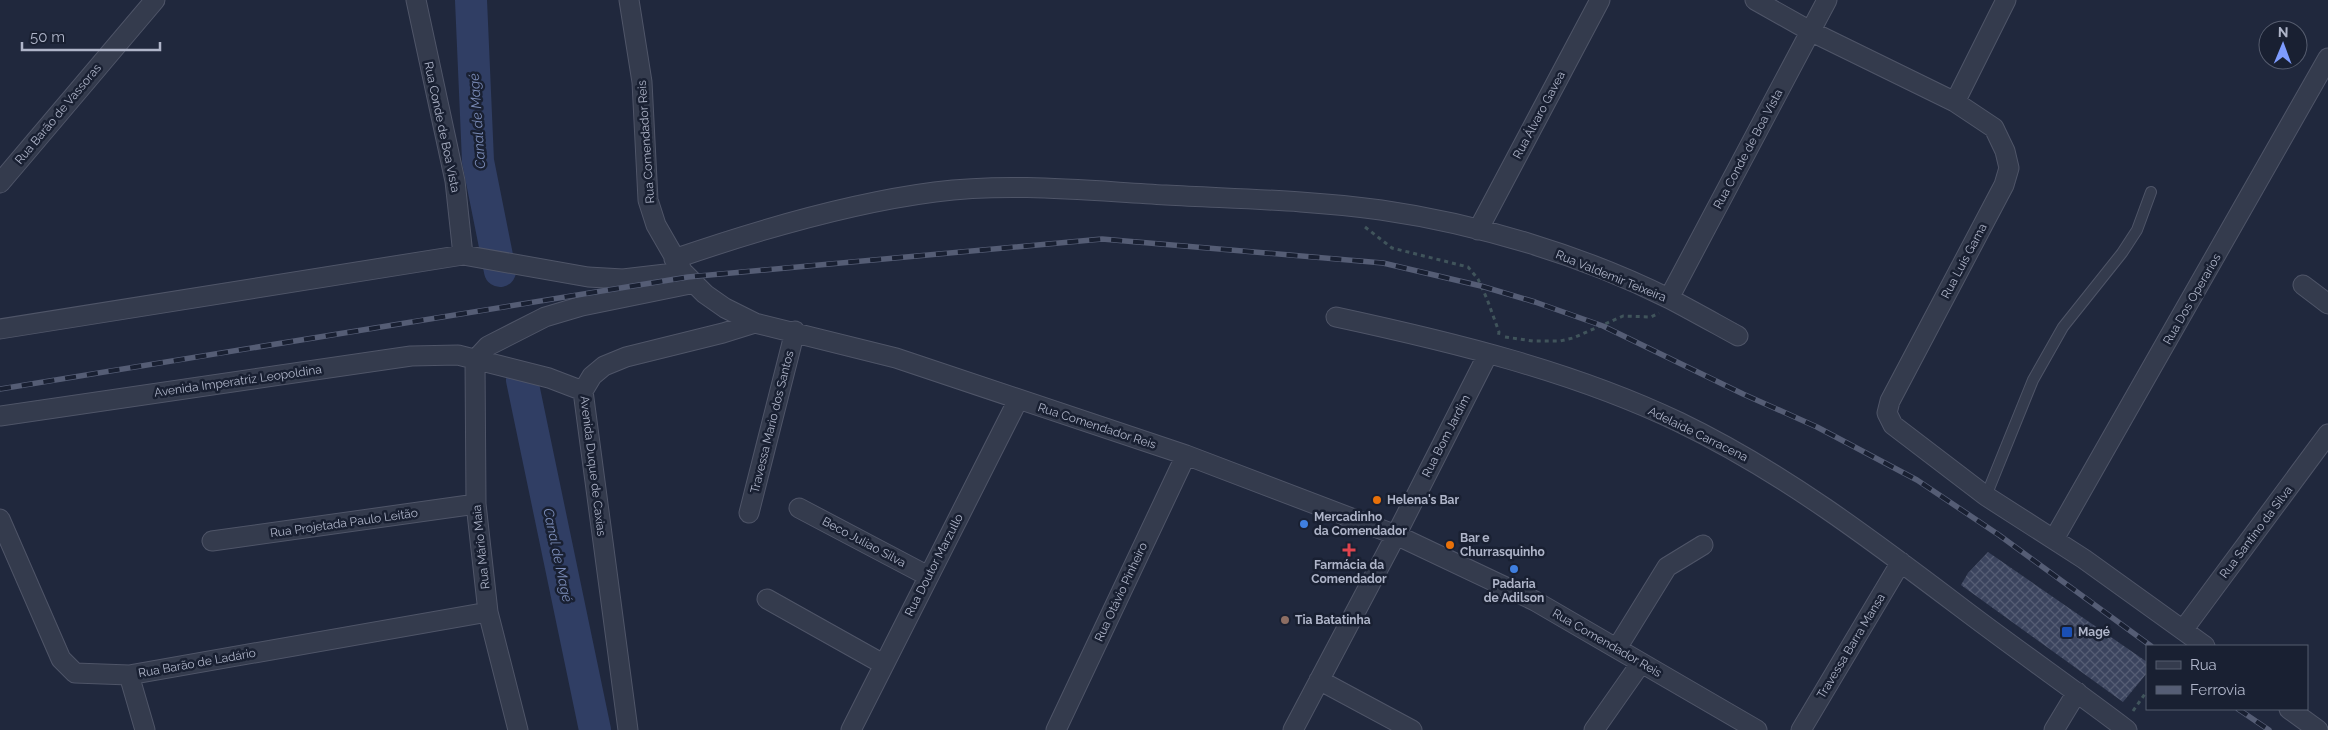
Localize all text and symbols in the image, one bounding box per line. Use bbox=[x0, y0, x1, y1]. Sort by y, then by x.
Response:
scale bar bbox=[22, 20, 160, 52]
north arrow bbox=[2258, 20, 2308, 70]
text: N bbox=[2278, 24, 2289, 40]
text: 50 m bbox=[30, 28, 65, 46]
street label: Rua Conde de Boa Vista bbox=[421, 60, 463, 194]
street label: Rua Barão de Vassoras bbox=[12, 61, 104, 167]
street label: Rua Álvaro Gavea bbox=[1510, 69, 1568, 161]
water label: Canal de Magé bbox=[466, 72, 488, 169]
street label: Rua Comendador Reis bbox=[635, 80, 657, 204]
street label: Rua Conde de Boa Vista bbox=[1711, 87, 1785, 211]
street label: Rua Luis Gama bbox=[1938, 221, 1990, 301]
street label: Rua Valdemir Teixeira bbox=[1554, 247, 1668, 305]
street label: Rua Dos Operarios bbox=[2160, 251, 2224, 347]
street label: Travessa Mario dos Santos bbox=[748, 349, 797, 495]
street label: Avenida Imperatriz Leopoldina bbox=[153, 362, 323, 400]
street label: Rua Bom Jardim bbox=[1419, 392, 1473, 480]
street label: Avenida Duque de Caxias bbox=[577, 395, 609, 537]
street label: Rua Comendador Reis bbox=[1036, 400, 1158, 452]
street label: Adelaide Carracena bbox=[1646, 404, 1750, 464]
street label: Rua Santino da Silva bbox=[2217, 483, 2295, 581]
place label: Helena's Bar bbox=[1387, 493, 1459, 507]
marker: Helena's Bar bbox=[1371, 494, 1383, 506]
street label: Rua Mário Maia bbox=[470, 504, 492, 590]
street label: Rua Projetada Paulo Leitão bbox=[269, 506, 419, 540]
water label: Canal de Magé bbox=[540, 507, 576, 604]
place label: Mercadinho da Comendador bbox=[1314, 510, 1407, 538]
street label: Rua Doutor Marzullo bbox=[902, 511, 966, 619]
street label: Beco Juliao Silva bbox=[820, 514, 908, 570]
marker: Mercadinho da Comendador bbox=[1298, 518, 1310, 530]
place label: Bar e Churrasquinho bbox=[1460, 531, 1545, 559]
marker: Bar e Churrasquinho bbox=[1444, 539, 1456, 551]
street label: Rua Otávio Pinheiro bbox=[1092, 540, 1150, 644]
marker: Farmácia da Comendador bbox=[1343, 544, 1355, 556]
place label: Farmácia da Comendador bbox=[1311, 558, 1387, 586]
marker: Padaria de Adilson bbox=[1508, 563, 1520, 575]
place label: Padaria de Adilson bbox=[1484, 577, 1544, 605]
street label: Travessa Barra Mansa bbox=[1814, 591, 1888, 701]
street label: Rua Comendador Reis bbox=[1550, 606, 1664, 680]
place label: Tia Batatinha bbox=[1295, 613, 1371, 627]
marker: Tia Batatinha bbox=[1279, 614, 1291, 626]
marker: Magé bbox=[2060, 625, 2074, 639]
place label: Magé bbox=[2078, 625, 2110, 639]
legend bbox=[2146, 645, 2308, 710]
street label: Rua Barão de Ladário bbox=[137, 646, 257, 680]
text: Rua bbox=[2190, 656, 2217, 674]
text: Ferrovia bbox=[2190, 681, 2246, 699]

